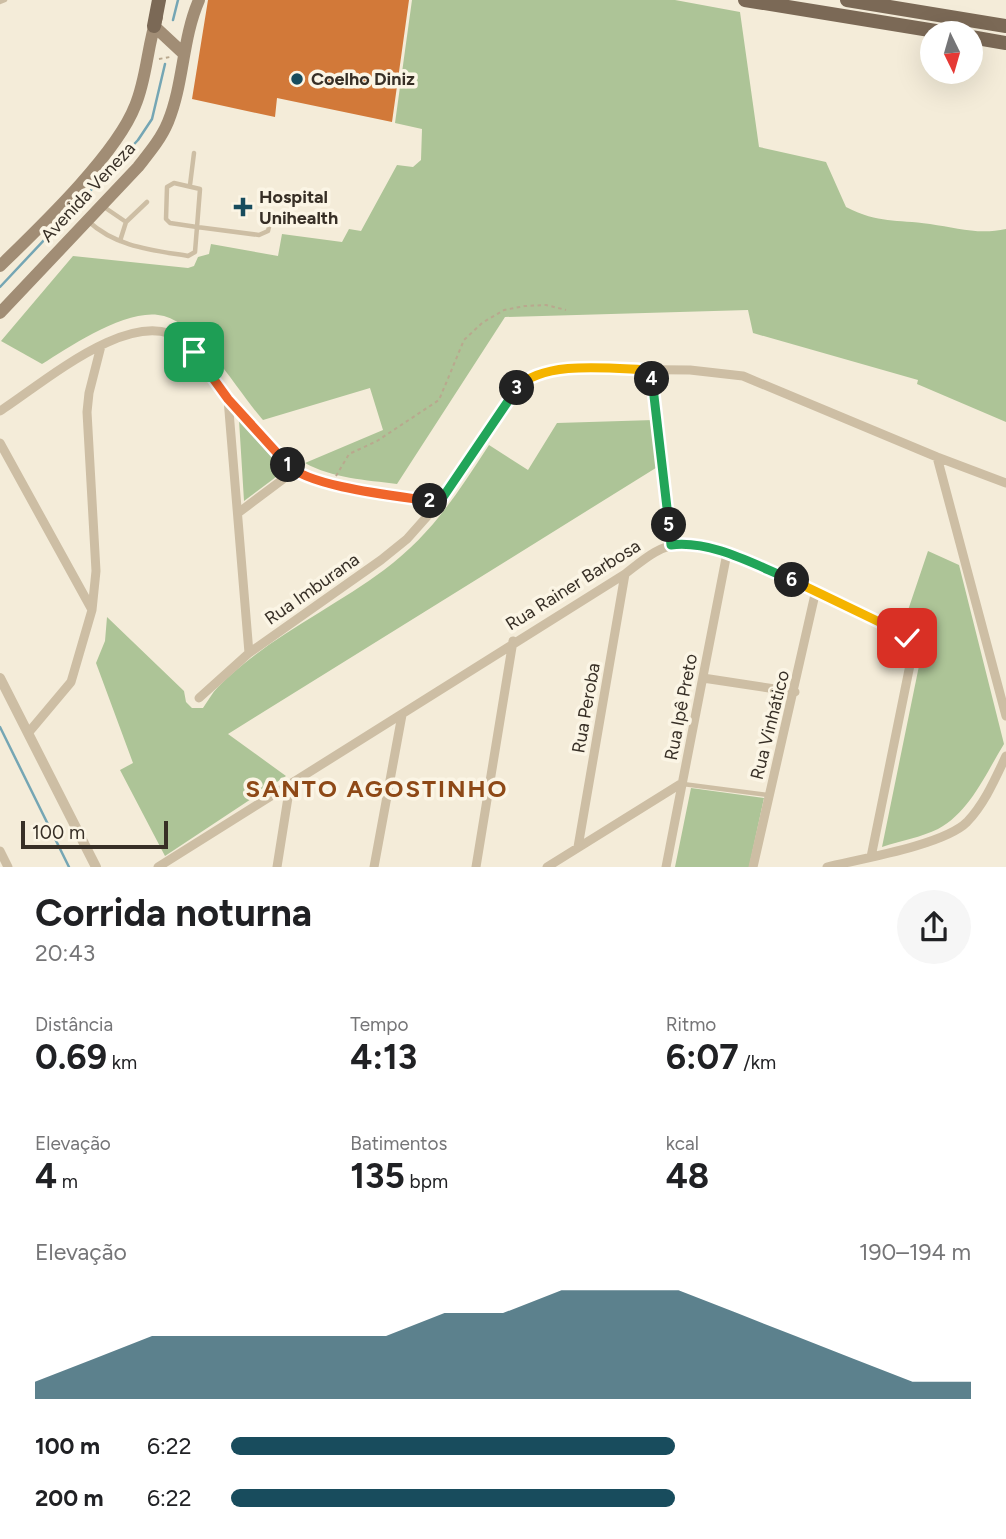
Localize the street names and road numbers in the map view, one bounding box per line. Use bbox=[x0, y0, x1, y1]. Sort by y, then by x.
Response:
street label: Avenida Veneza bbox=[36, 137, 140, 247]
street label: Rua Rainer Barbosa bbox=[502, 535, 644, 635]
street label: Rua Imburana bbox=[261, 548, 363, 630]
street label: Rua Ipê Preto bbox=[660, 652, 702, 762]
street label: Rua Peroba bbox=[567, 661, 605, 755]
street label: Rua Vinhático bbox=[746, 668, 794, 782]

